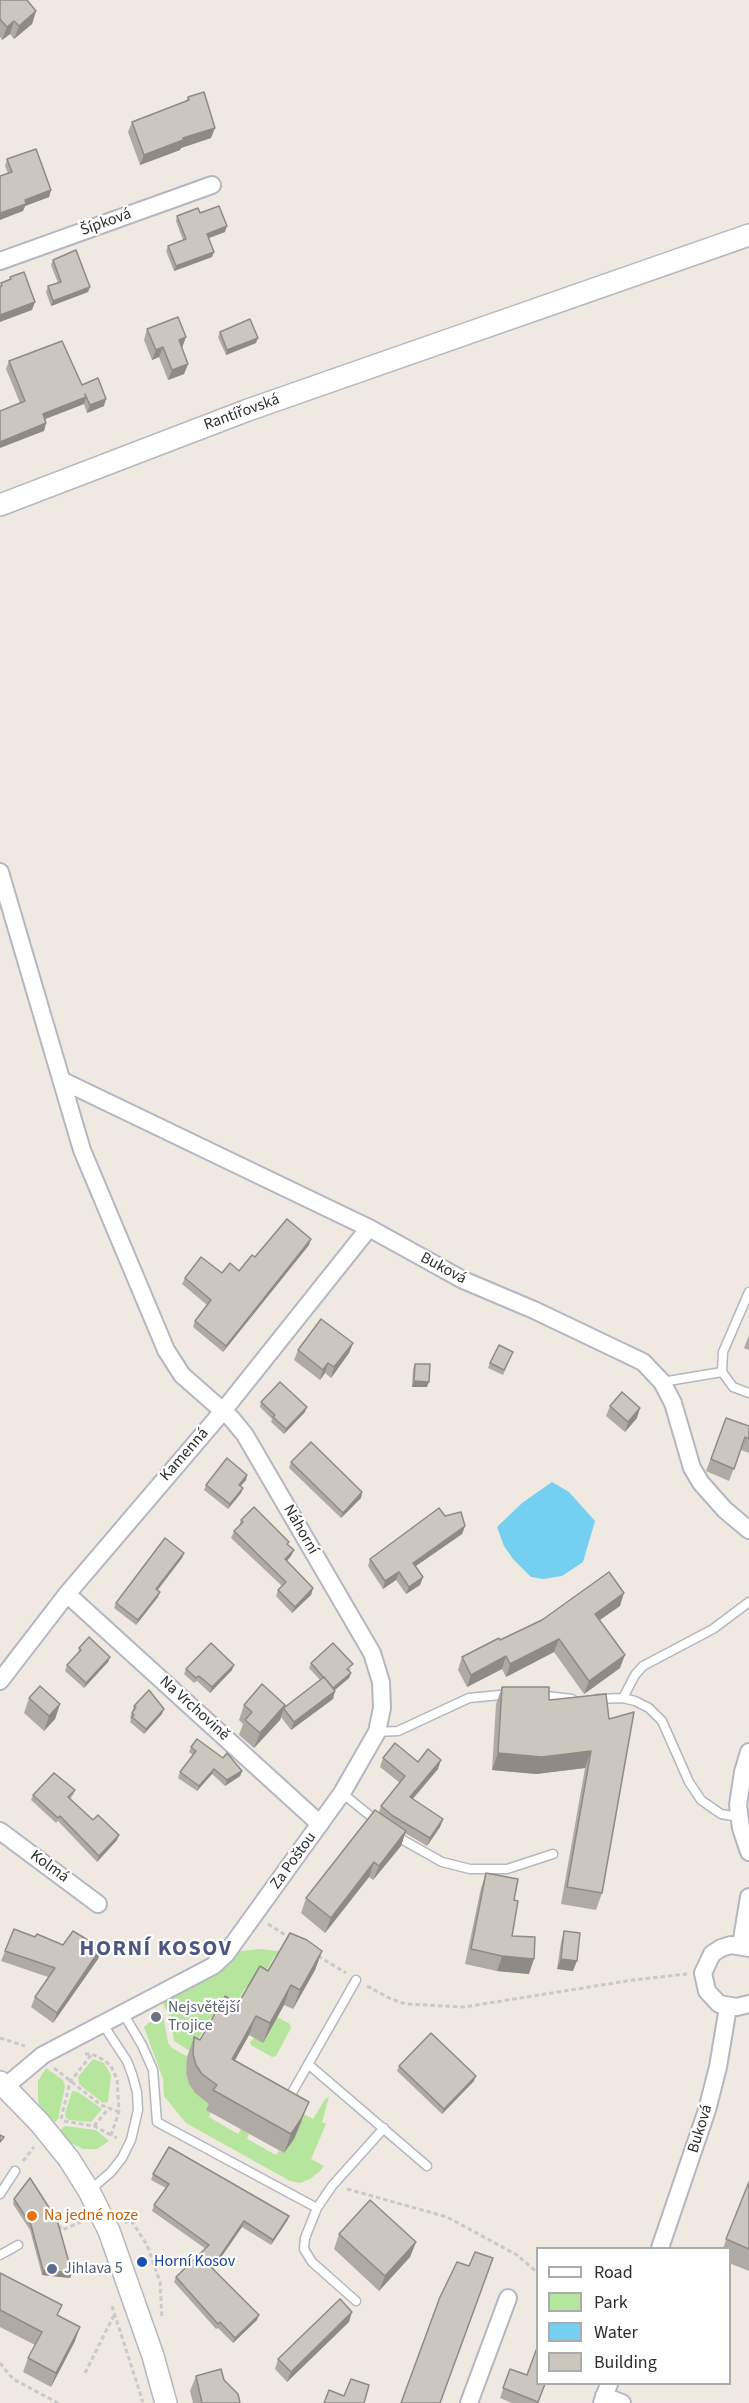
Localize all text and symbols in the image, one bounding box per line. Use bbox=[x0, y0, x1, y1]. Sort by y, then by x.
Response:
street label: Šípková bbox=[78, 205, 134, 241]
street label: Rantířovská bbox=[202, 390, 282, 436]
street label: Buková bbox=[417, 1249, 469, 1289]
street label: Kamenná bbox=[157, 1425, 213, 1485]
street label: Náhorní bbox=[278, 1502, 322, 1558]
street label: Na Vrchovině bbox=[155, 1673, 233, 1745]
street label: Za Poštou bbox=[267, 1829, 321, 1893]
street label: Kolmá bbox=[26, 1847, 72, 1887]
district label: HORNÍ KOSOV bbox=[80, 1937, 232, 1963]
place label: Nejsvětější Trojice bbox=[168, 1998, 240, 2036]
marker: Nejsvětější Trojice bbox=[149, 2010, 163, 2024]
street label: Buková bbox=[685, 2102, 717, 2156]
place label: Na jedné noze bbox=[44, 2206, 138, 2226]
marker: Na jedné noze bbox=[25, 2209, 39, 2223]
legend bbox=[536, 2247, 731, 2385]
place label: Horní Kosov bbox=[154, 2252, 235, 2272]
marker: Horní Kosov bbox=[135, 2255, 149, 2269]
place label: Jihlava 5 bbox=[64, 2259, 123, 2279]
text: Road bbox=[594, 2260, 633, 2285]
marker: Jihlava 5 bbox=[45, 2262, 59, 2276]
text: Park bbox=[594, 2290, 628, 2315]
text: Water bbox=[594, 2320, 638, 2345]
text: Building bbox=[594, 2350, 657, 2375]

